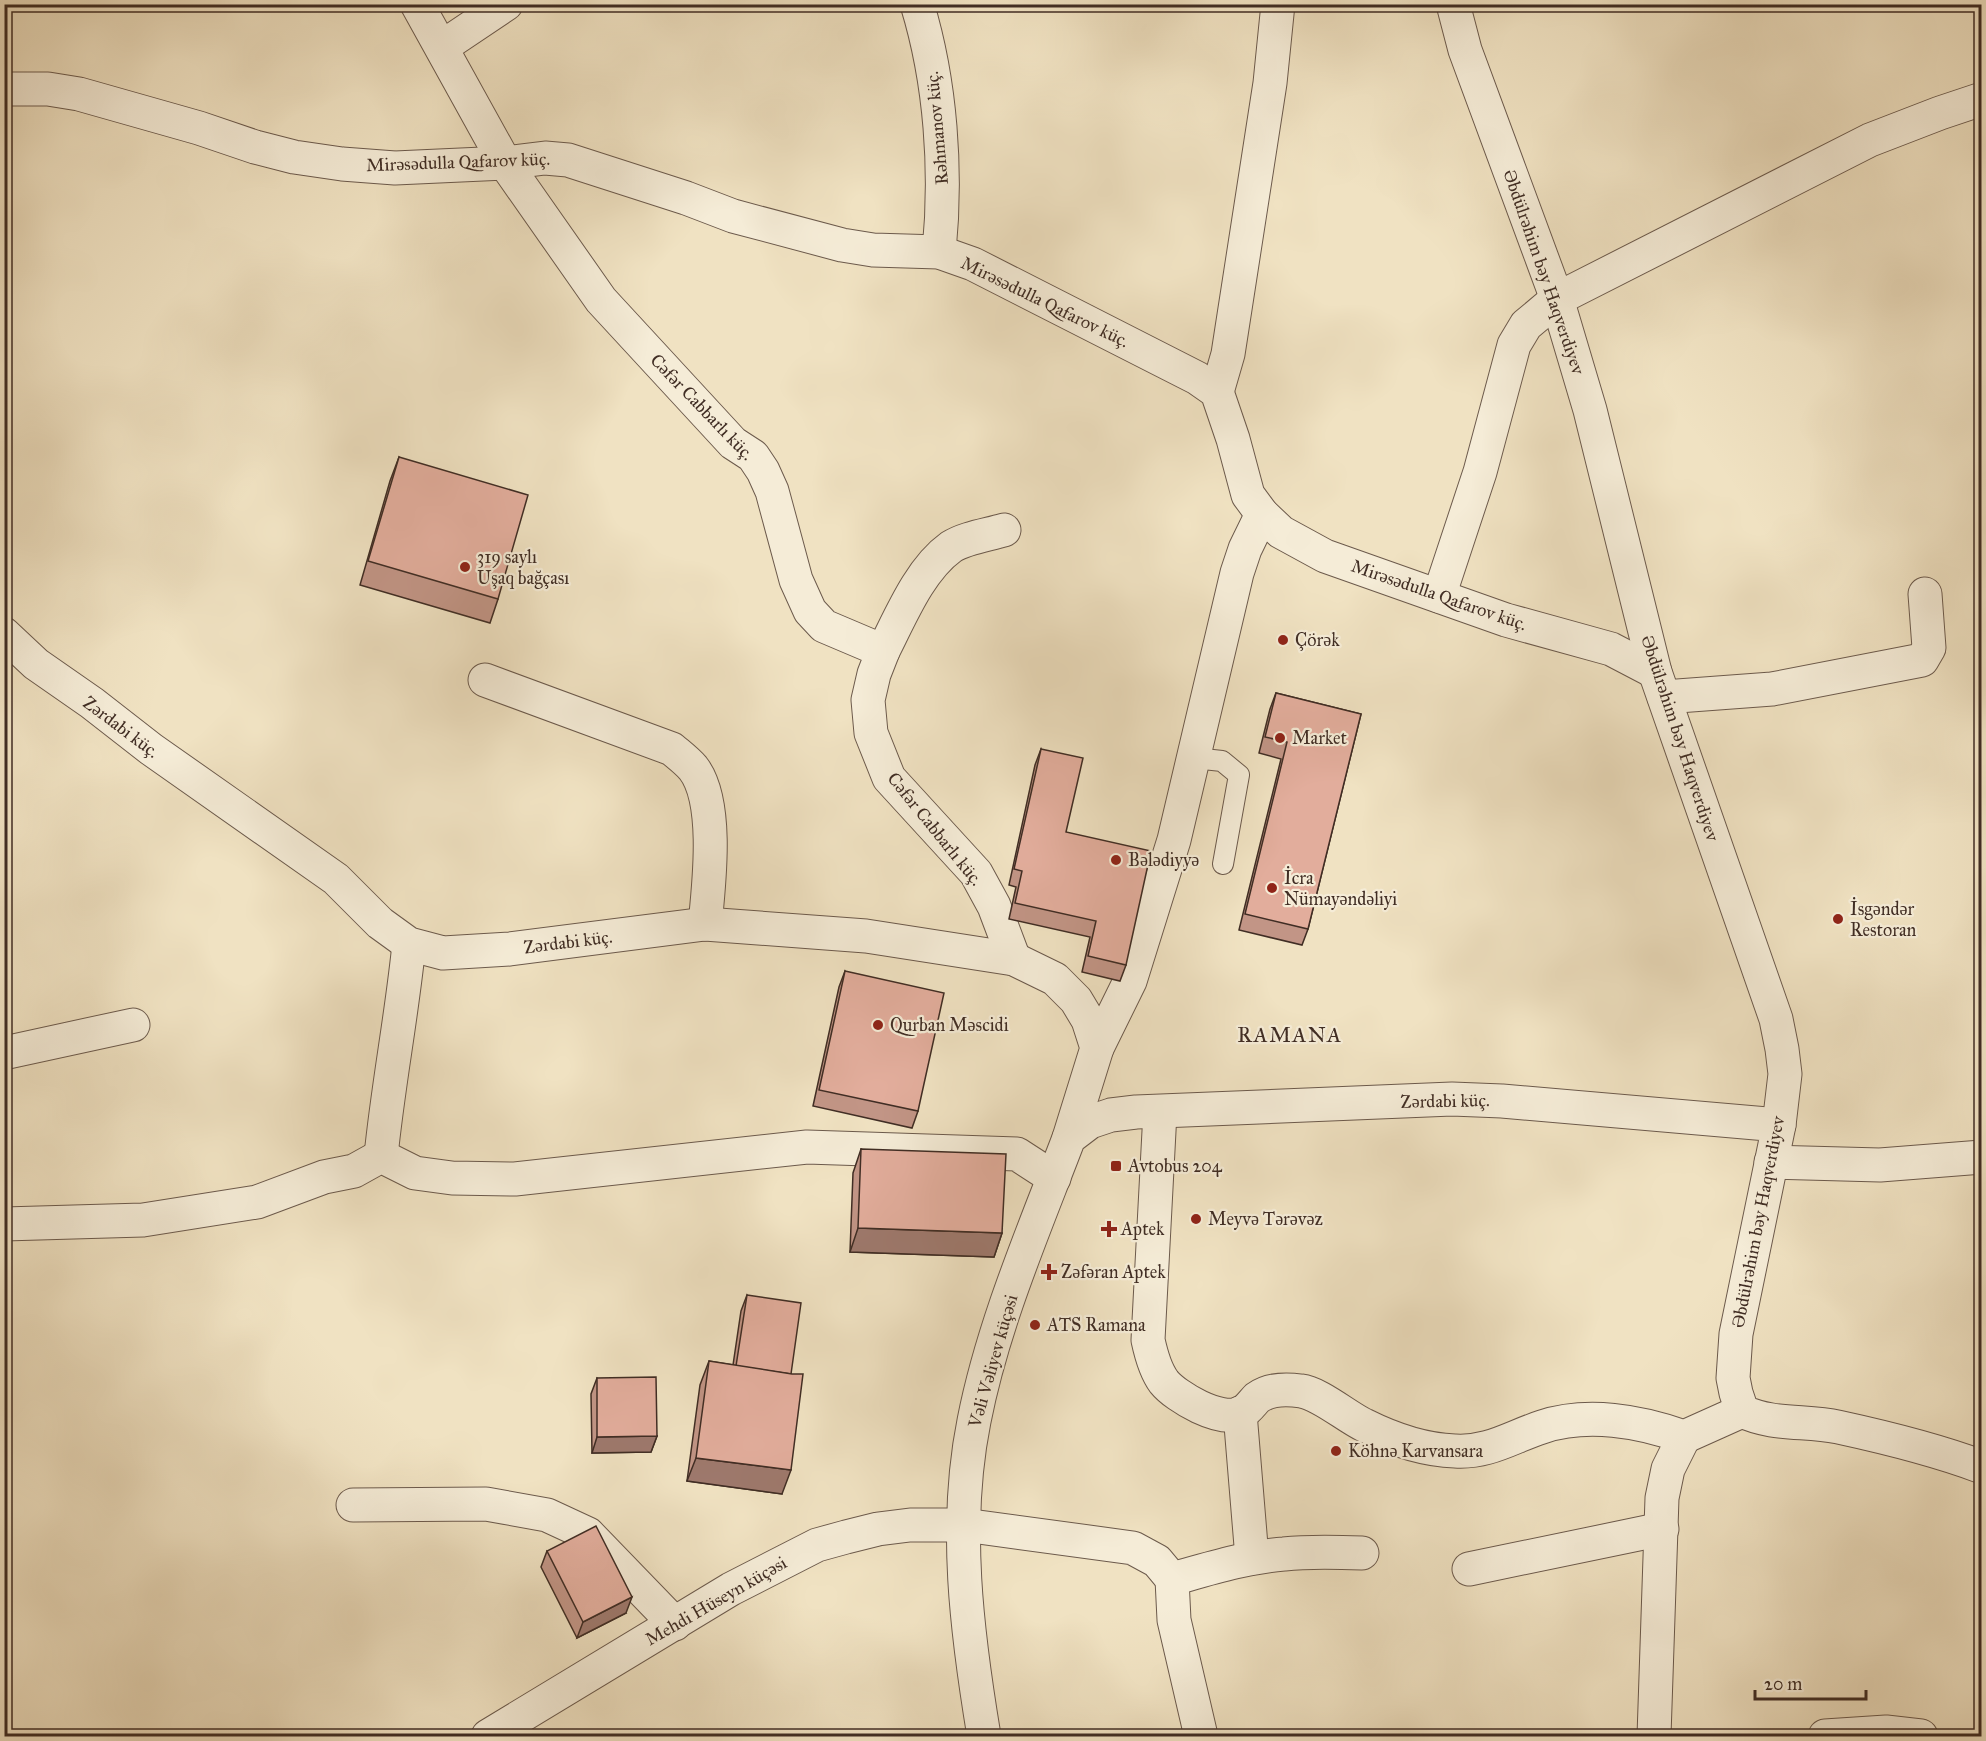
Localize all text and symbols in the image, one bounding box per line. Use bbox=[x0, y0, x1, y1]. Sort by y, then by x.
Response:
street label: Rəhmanov küç. bbox=[921, 70, 953, 186]
street label: Mirəsədulla Qafarov küç. bbox=[366, 148, 550, 176]
street label: Əbdülrəhim bəy Haqverdiyev bbox=[1498, 167, 1590, 379]
street label: Mirəsədulla Qafarov küç. bbox=[957, 252, 1133, 352]
street label: Cəfər Cabbarlı küç. bbox=[646, 349, 758, 465]
place label: 319 saylı Uşaq bağçası bbox=[477, 546, 569, 590]
street label: Mirəsədulla Qafarov küç. bbox=[1348, 555, 1530, 635]
marker: 319 saylı Uşaq bağçası bbox=[458, 560, 472, 574]
place label: Çörək bbox=[1295, 629, 1340, 651]
street label: Əbdülrəhim bəy Haqverdiyev bbox=[1635, 632, 1724, 845]
marker: Çörək bbox=[1276, 633, 1290, 647]
street label: Zərdabi küç. bbox=[79, 691, 163, 763]
place label: Market bbox=[1292, 727, 1347, 749]
marker: Market bbox=[1273, 731, 1287, 745]
street label: Cəfər Cabbarlı küç. bbox=[883, 768, 987, 890]
place label: Bələdiyyə bbox=[1128, 849, 1199, 871]
marker: Bələdiyyə bbox=[1109, 853, 1123, 867]
place label: İcra Nümayəndəliyi bbox=[1284, 866, 1397, 910]
marker: İcra Nümayəndəliyi bbox=[1265, 881, 1279, 895]
place label: İsgəndər Restoran bbox=[1850, 897, 1916, 941]
marker: İsgəndər Restoran bbox=[1831, 912, 1845, 926]
street label: Zərdabi küç. bbox=[522, 926, 614, 958]
place label: Qurban Məscidi bbox=[890, 1014, 1009, 1036]
marker: Qurban Məscidi bbox=[871, 1018, 885, 1032]
district label: RAMANA bbox=[1237, 1022, 1343, 1048]
street label: Zərdabi küç. bbox=[1400, 1089, 1490, 1113]
street label: Əbdülrəhim bəy Haqverdiyev bbox=[1727, 1113, 1791, 1330]
place label: Avtobus 204 bbox=[1127, 1155, 1223, 1177]
marker: Avtobus 204 bbox=[1109, 1159, 1123, 1173]
place label: Meyvə Tərəvəz bbox=[1208, 1208, 1323, 1230]
marker: Meyvə Tərəvəz bbox=[1189, 1212, 1203, 1226]
place label: Aptek bbox=[1120, 1218, 1165, 1240]
marker: Aptek bbox=[1102, 1222, 1116, 1236]
place label: Zəfəran Aptek bbox=[1061, 1261, 1166, 1283]
marker: Zəfəran Aptek bbox=[1042, 1265, 1056, 1279]
street label: Vəli Vəliyev küçəsi bbox=[963, 1292, 1023, 1431]
place label: ATS Ramana bbox=[1046, 1314, 1146, 1336]
marker: ATS Ramana bbox=[1028, 1318, 1042, 1332]
place label: Köhnə Karvansara bbox=[1348, 1440, 1483, 1462]
marker: Köhnə Karvansara bbox=[1329, 1444, 1343, 1458]
street label: Mehdi Hüseyn küçəsi bbox=[641, 1552, 791, 1650]
scale bar bbox=[1755, 1663, 1866, 1701]
text: 20 m bbox=[1764, 1673, 1802, 1695]

